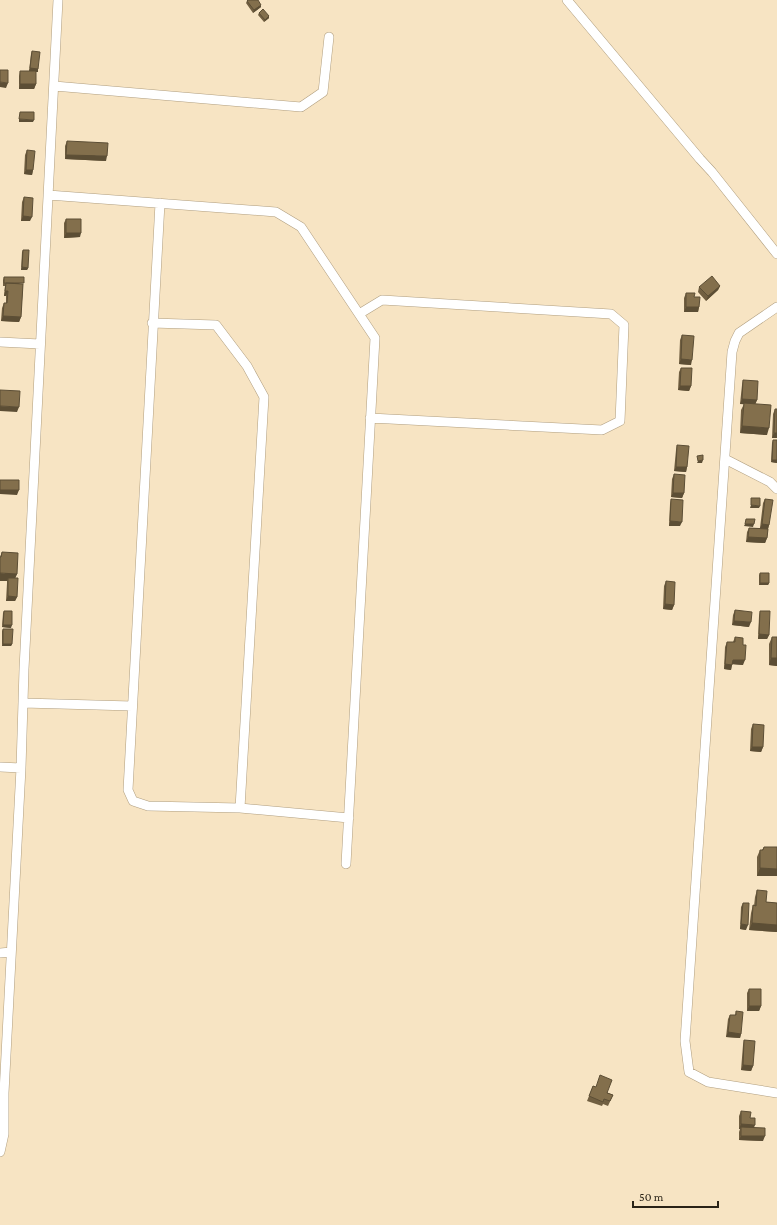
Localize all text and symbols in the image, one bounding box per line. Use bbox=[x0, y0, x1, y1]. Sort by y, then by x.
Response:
scale bar bbox=[633, 1183, 718, 1209]
text: 50 m bbox=[639, 1190, 664, 1204]

